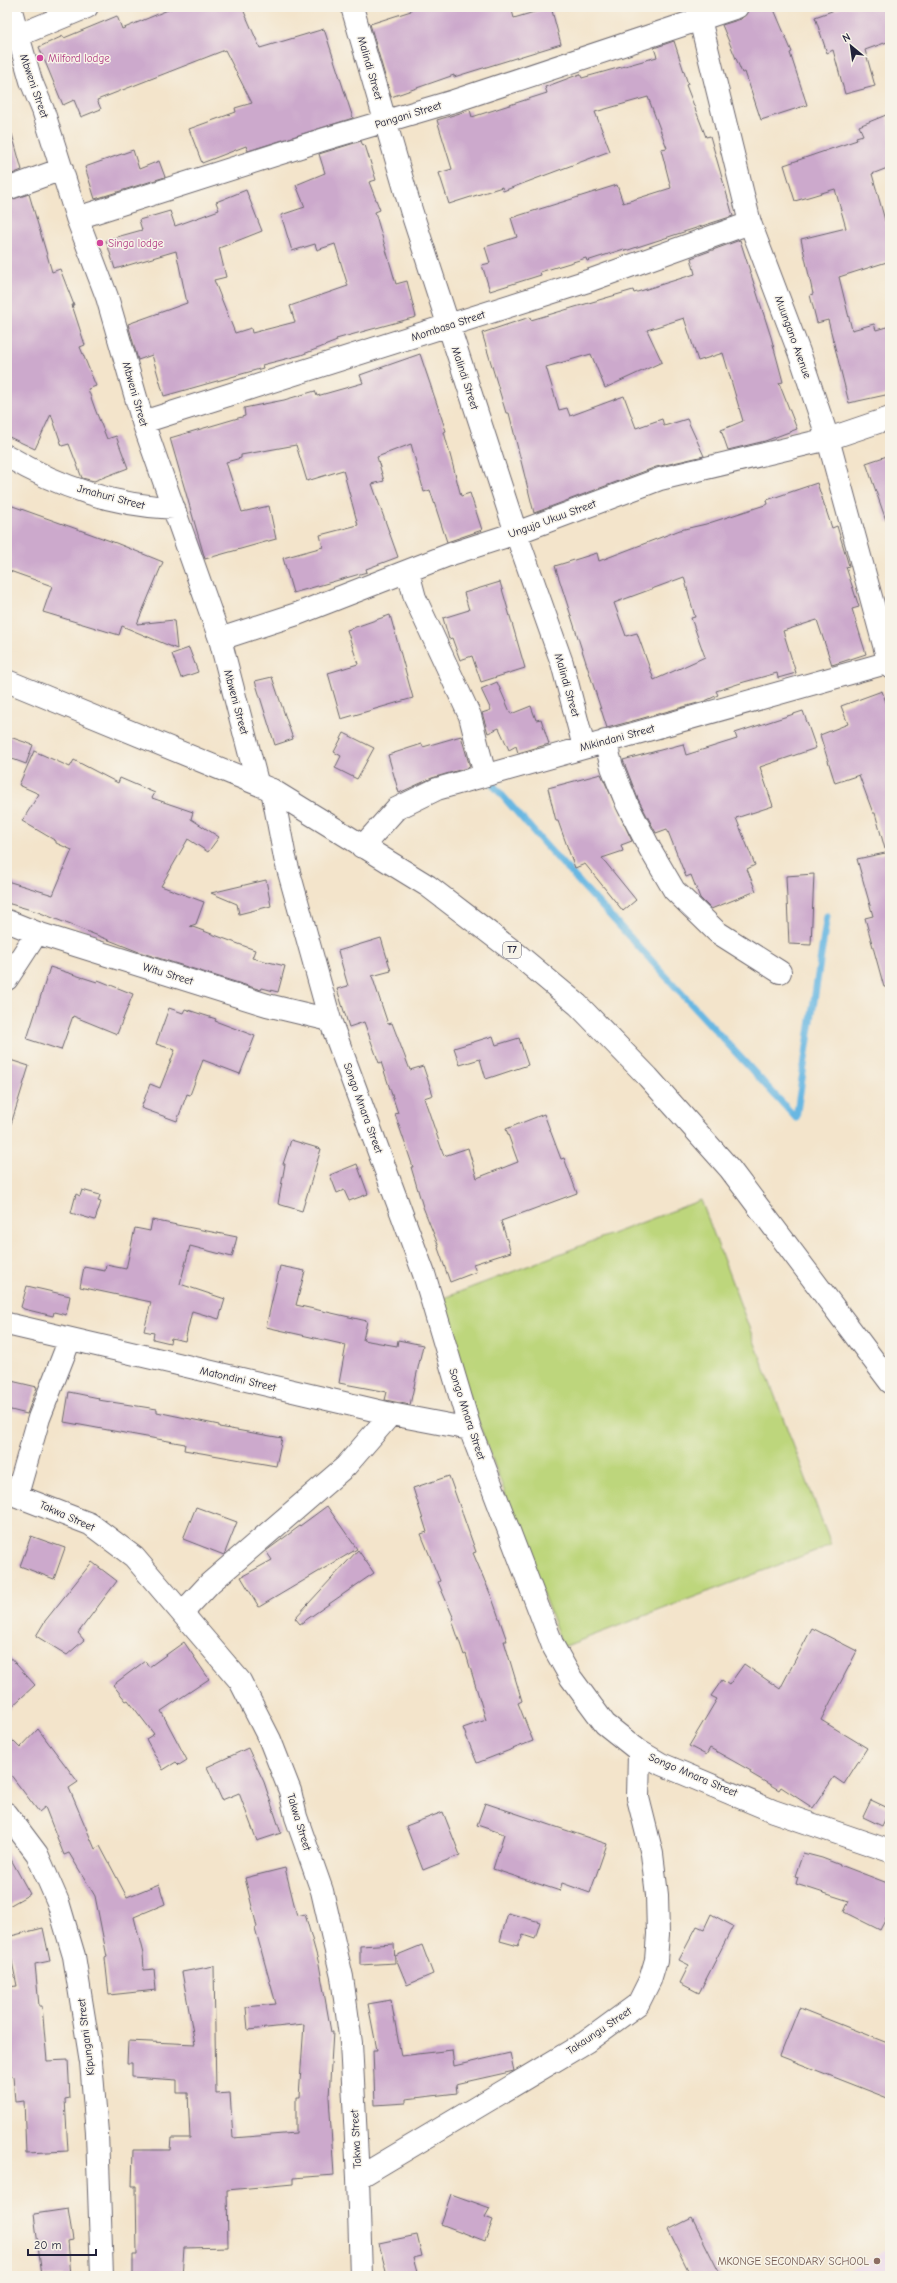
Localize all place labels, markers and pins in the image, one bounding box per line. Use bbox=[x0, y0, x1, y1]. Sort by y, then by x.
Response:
place label: Milford lodge bbox=[48, 52, 110, 65]
marker: Milford lodge bbox=[35, 53, 45, 63]
place label: Singa lodge bbox=[108, 237, 164, 250]
marker: Singa lodge bbox=[95, 238, 105, 248]
place label: MKONGE SECONDARY SCHOOL bbox=[717, 2255, 869, 2268]
marker: MKONGE SECONDARY SCHOOL bbox=[872, 2256, 882, 2266]

